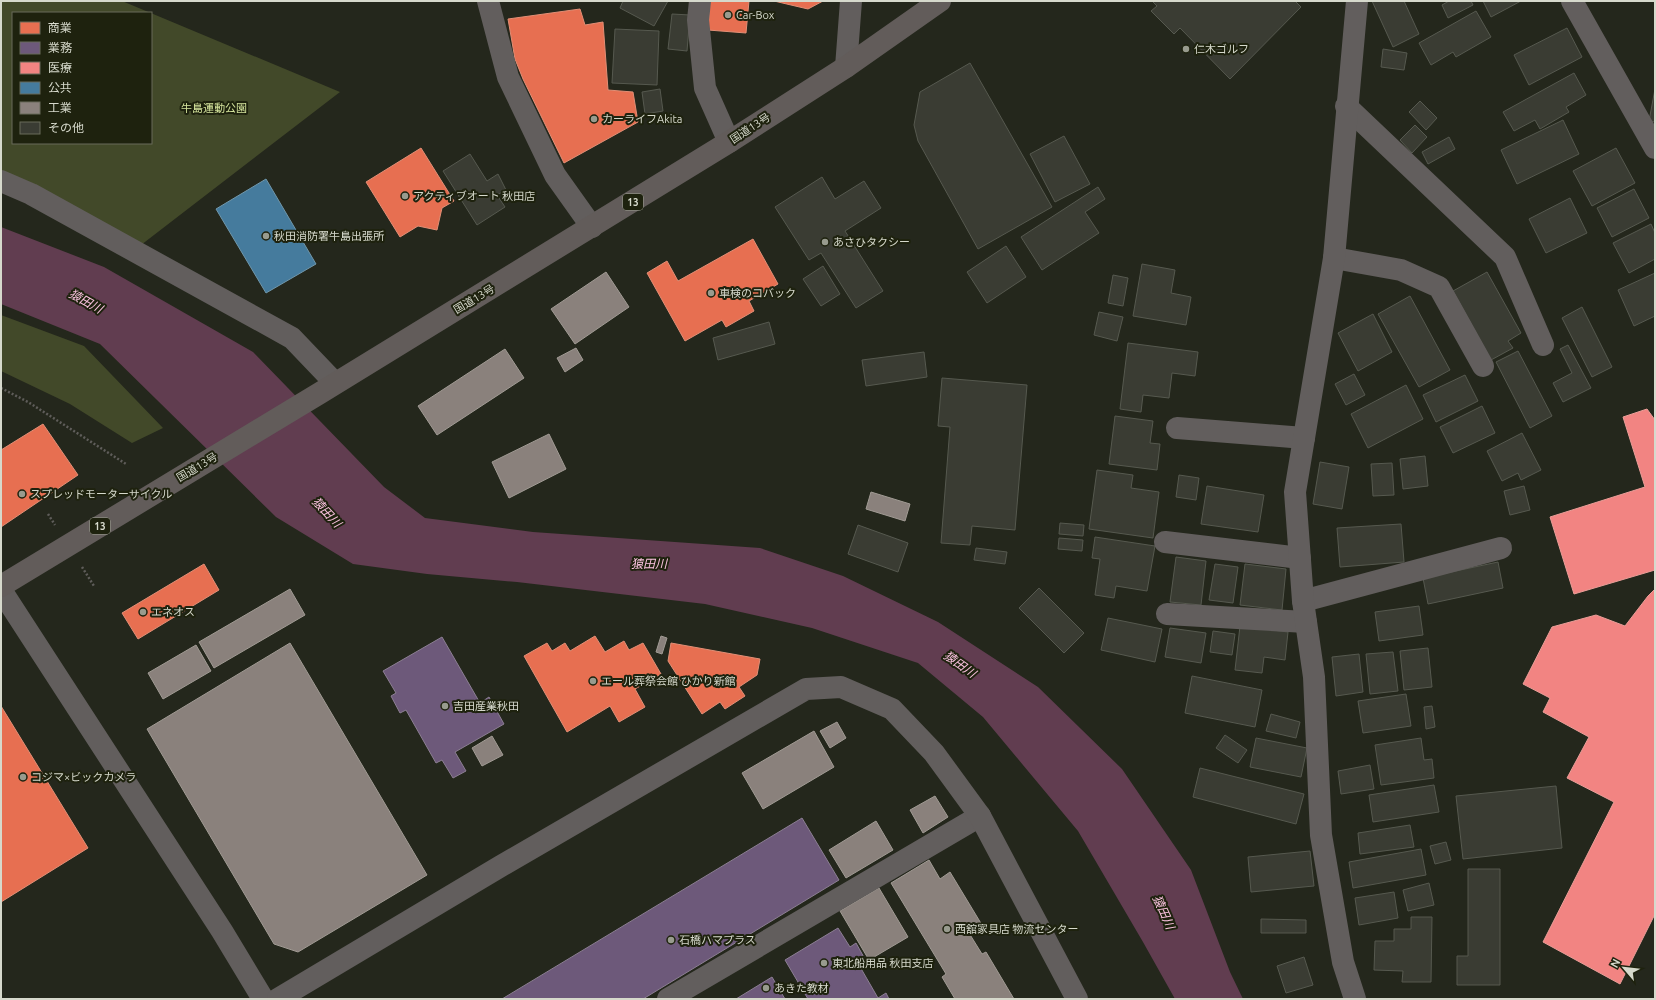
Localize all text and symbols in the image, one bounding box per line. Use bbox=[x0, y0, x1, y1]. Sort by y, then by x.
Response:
place label: Car-Box bbox=[736, 9, 775, 21]
marker: Car-Box bbox=[723, 10, 733, 20]
legend bbox=[12, 12, 152, 144]
text: 商業 bbox=[48, 21, 72, 34]
text: 業務 bbox=[48, 41, 72, 54]
place label: 仁木ゴルフ bbox=[1194, 43, 1249, 55]
marker: 仁木ゴルフ bbox=[1181, 44, 1191, 54]
text: 医療 bbox=[48, 61, 72, 74]
text: 公共 bbox=[48, 81, 72, 94]
text: 工業 bbox=[48, 101, 72, 114]
park label: 牛島運動公園 bbox=[181, 102, 247, 114]
street label: 国道13号 bbox=[728, 111, 772, 145]
place label: カーライフAkita bbox=[602, 113, 682, 125]
marker: カーライフAkita bbox=[589, 114, 599, 124]
text: その他 bbox=[48, 121, 84, 134]
place label: アクティブオート 秋田店 bbox=[413, 190, 535, 202]
marker: アクティブオート 秋田店 bbox=[400, 191, 410, 201]
road number: 13 bbox=[623, 194, 643, 210]
place label: 秋田消防署牛島出張所 bbox=[274, 230, 385, 242]
marker: 秋田消防署牛島出張所 bbox=[261, 231, 271, 241]
place label: あさひタクシー bbox=[833, 236, 910, 248]
marker: あさひタクシー bbox=[820, 237, 830, 247]
street label: 国道13号 bbox=[451, 282, 497, 316]
water label: 猿田川 bbox=[67, 287, 107, 316]
place label: 車検のコバック bbox=[719, 287, 796, 299]
marker: 車検のコバック bbox=[706, 288, 716, 298]
street label: 国道13号 bbox=[174, 450, 220, 484]
place label: スプレッドモーターサイクル bbox=[30, 488, 172, 500]
marker: スプレッドモーターサイクル bbox=[17, 489, 27, 499]
water label: 猿田川 bbox=[310, 494, 345, 531]
road number: 13 bbox=[90, 518, 110, 534]
water label: 猿田川 bbox=[631, 557, 669, 570]
place label: エネオス bbox=[151, 606, 195, 618]
marker: エネオス bbox=[138, 607, 148, 617]
water label: 猿田川 bbox=[942, 648, 980, 681]
place label: エール葬祭会館 ひかり新館 bbox=[601, 675, 736, 687]
marker: エール葬祭会館 ひかり新館 bbox=[588, 676, 598, 686]
place label: 吉田産業秋田 bbox=[453, 700, 519, 712]
marker: 吉田産業秋田 bbox=[440, 701, 450, 711]
place label: コジマ×ビックカメラ bbox=[31, 771, 136, 783]
marker: コジマ×ビックカメラ bbox=[18, 772, 28, 782]
water label: 猿田川 bbox=[1151, 893, 1178, 933]
place label: 西舘家具店 物流センター bbox=[955, 923, 1079, 935]
marker: 西舘家具店 物流センター bbox=[942, 924, 952, 934]
place label: 石橋ハマプラス bbox=[679, 934, 756, 946]
marker: 石橋ハマプラス bbox=[666, 935, 676, 945]
north arrow bbox=[1604, 948, 1644, 988]
place label: 東北船用品 秋田支店 bbox=[832, 957, 934, 969]
text: N bbox=[1608, 957, 1622, 970]
marker: 東北船用品 秋田支店 bbox=[819, 958, 829, 968]
place label: あきた教材 bbox=[774, 982, 829, 994]
marker: あきた教材 bbox=[761, 983, 771, 993]

